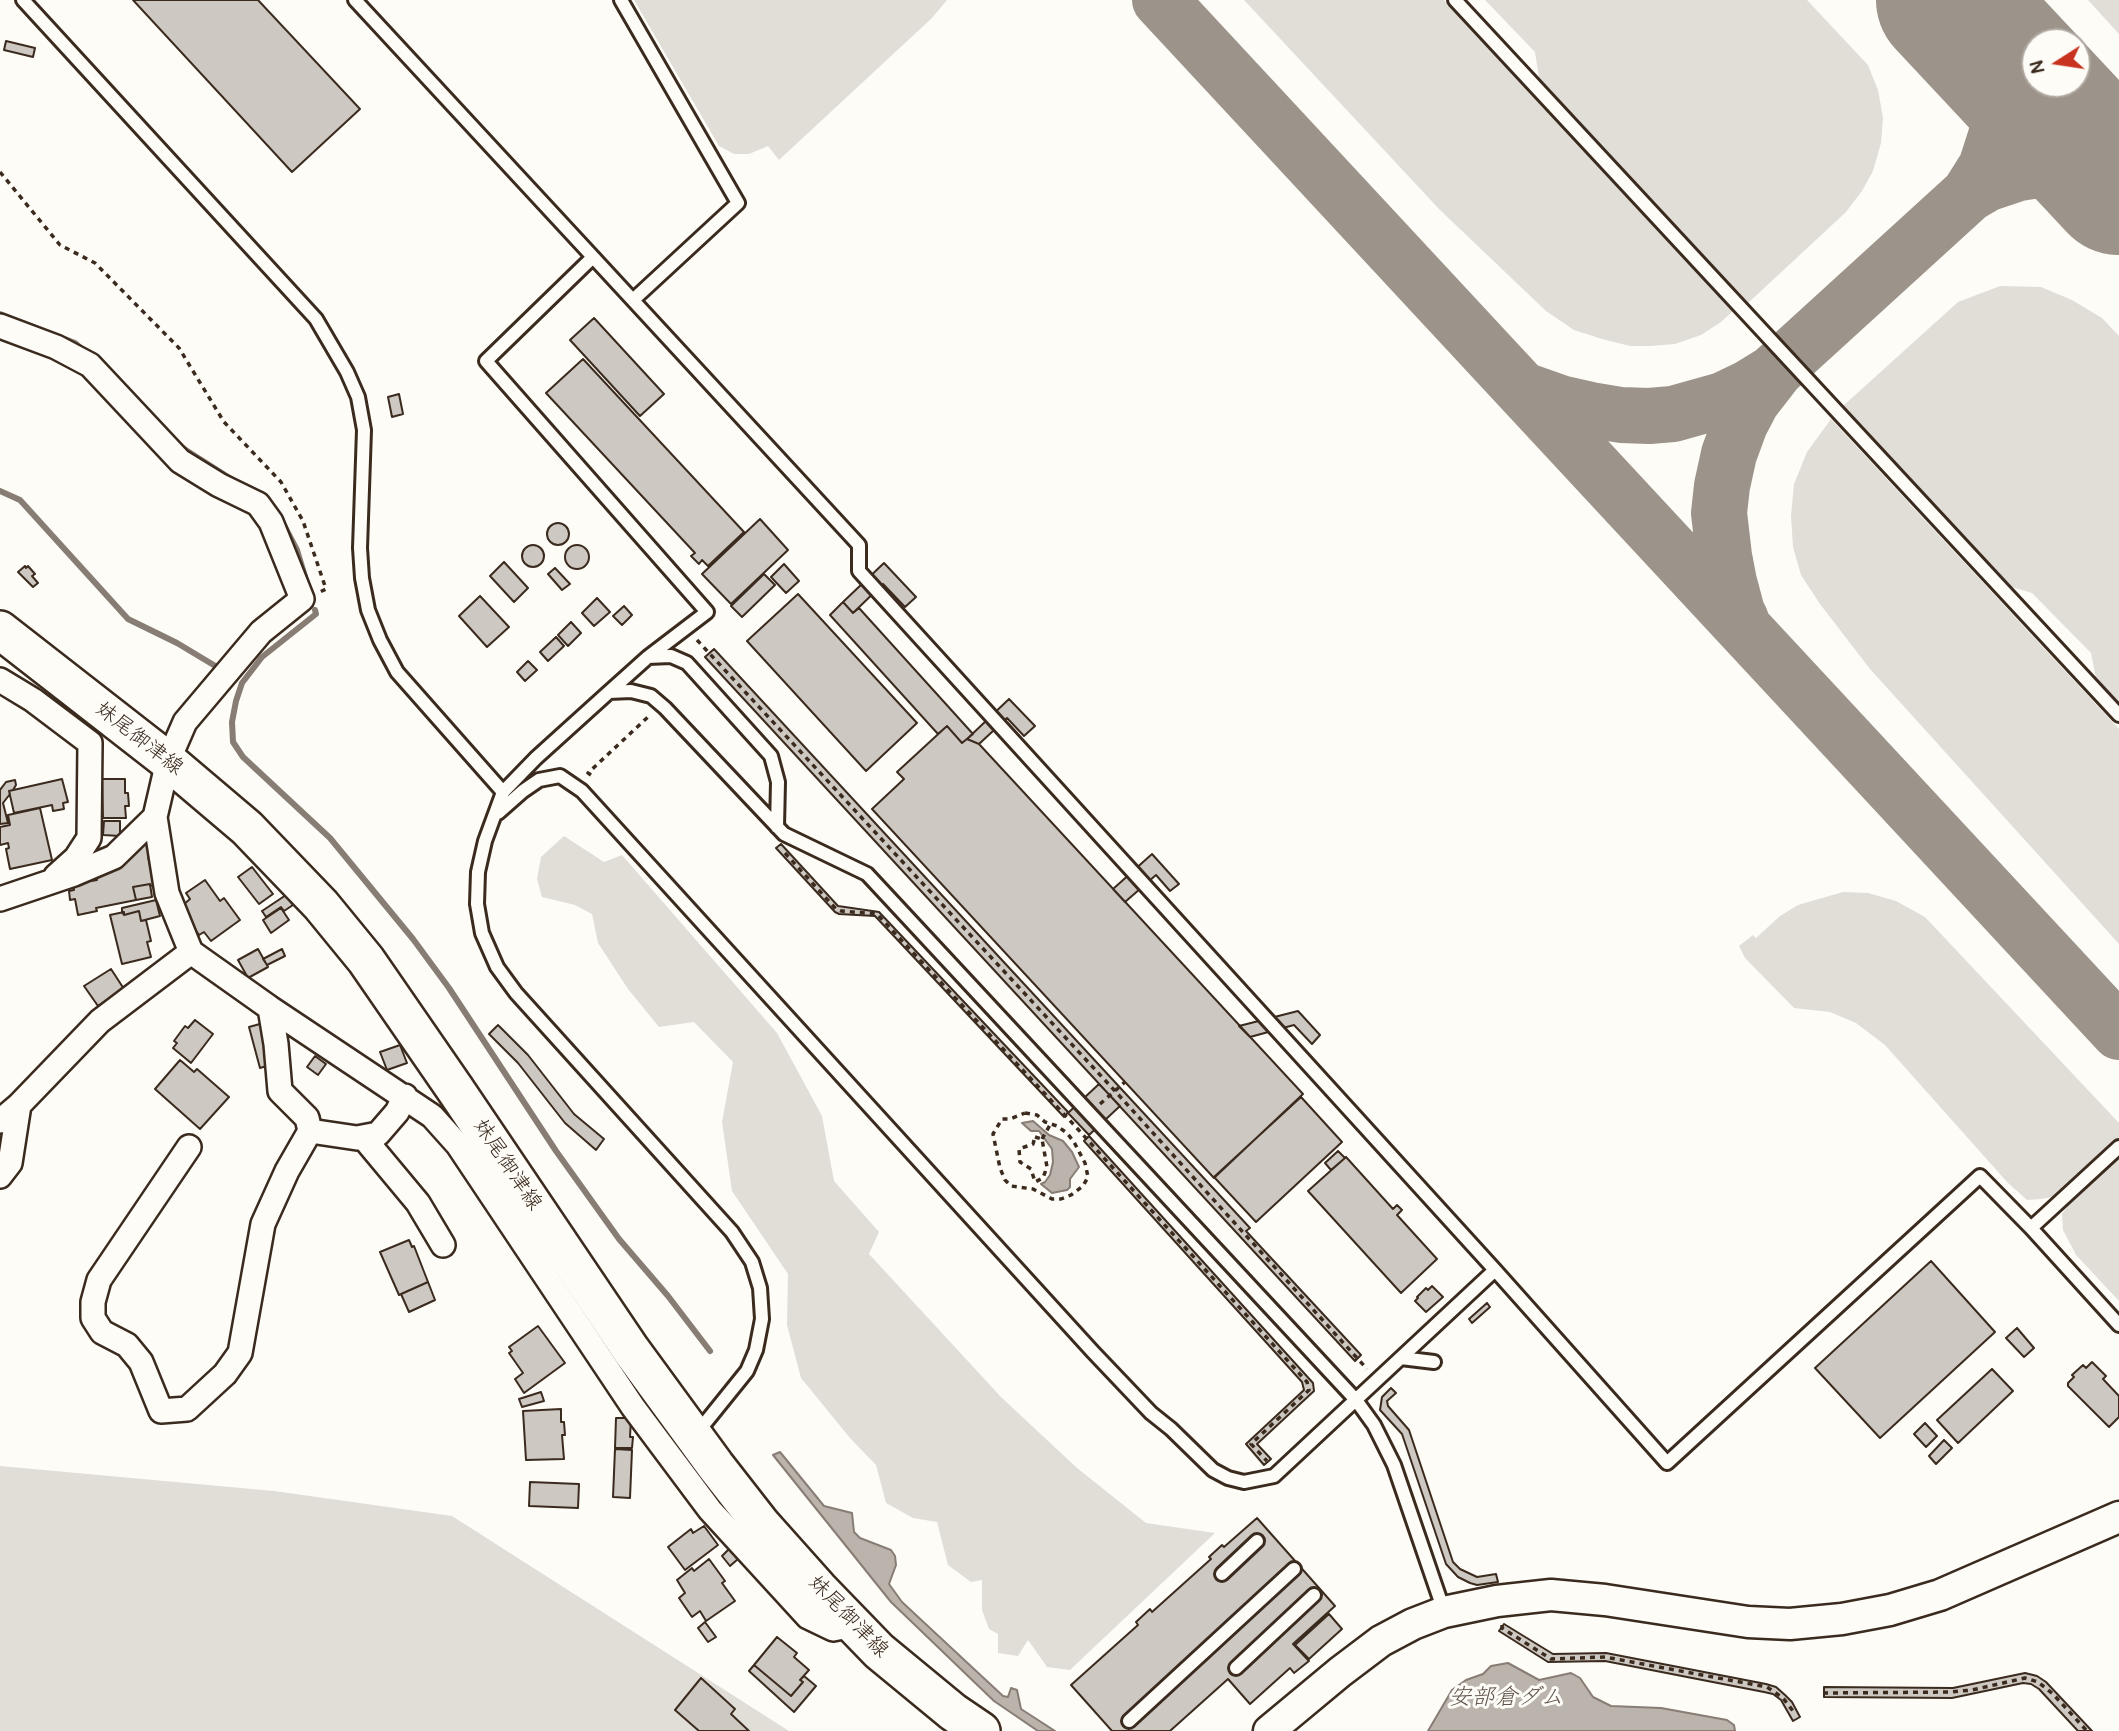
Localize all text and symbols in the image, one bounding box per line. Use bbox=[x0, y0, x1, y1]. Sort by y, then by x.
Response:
north arrow bbox=[2021, 28, 2091, 98]
text: N bbox=[2024, 58, 2050, 76]
street label: 妹尾御津線 bbox=[90, 697, 188, 781]
street label: 妹尾御津線 bbox=[467, 1114, 547, 1216]
street label: 妹尾御津線 bbox=[802, 1570, 894, 1664]
water label: 安部倉ダム bbox=[1449, 1684, 1563, 1712]

